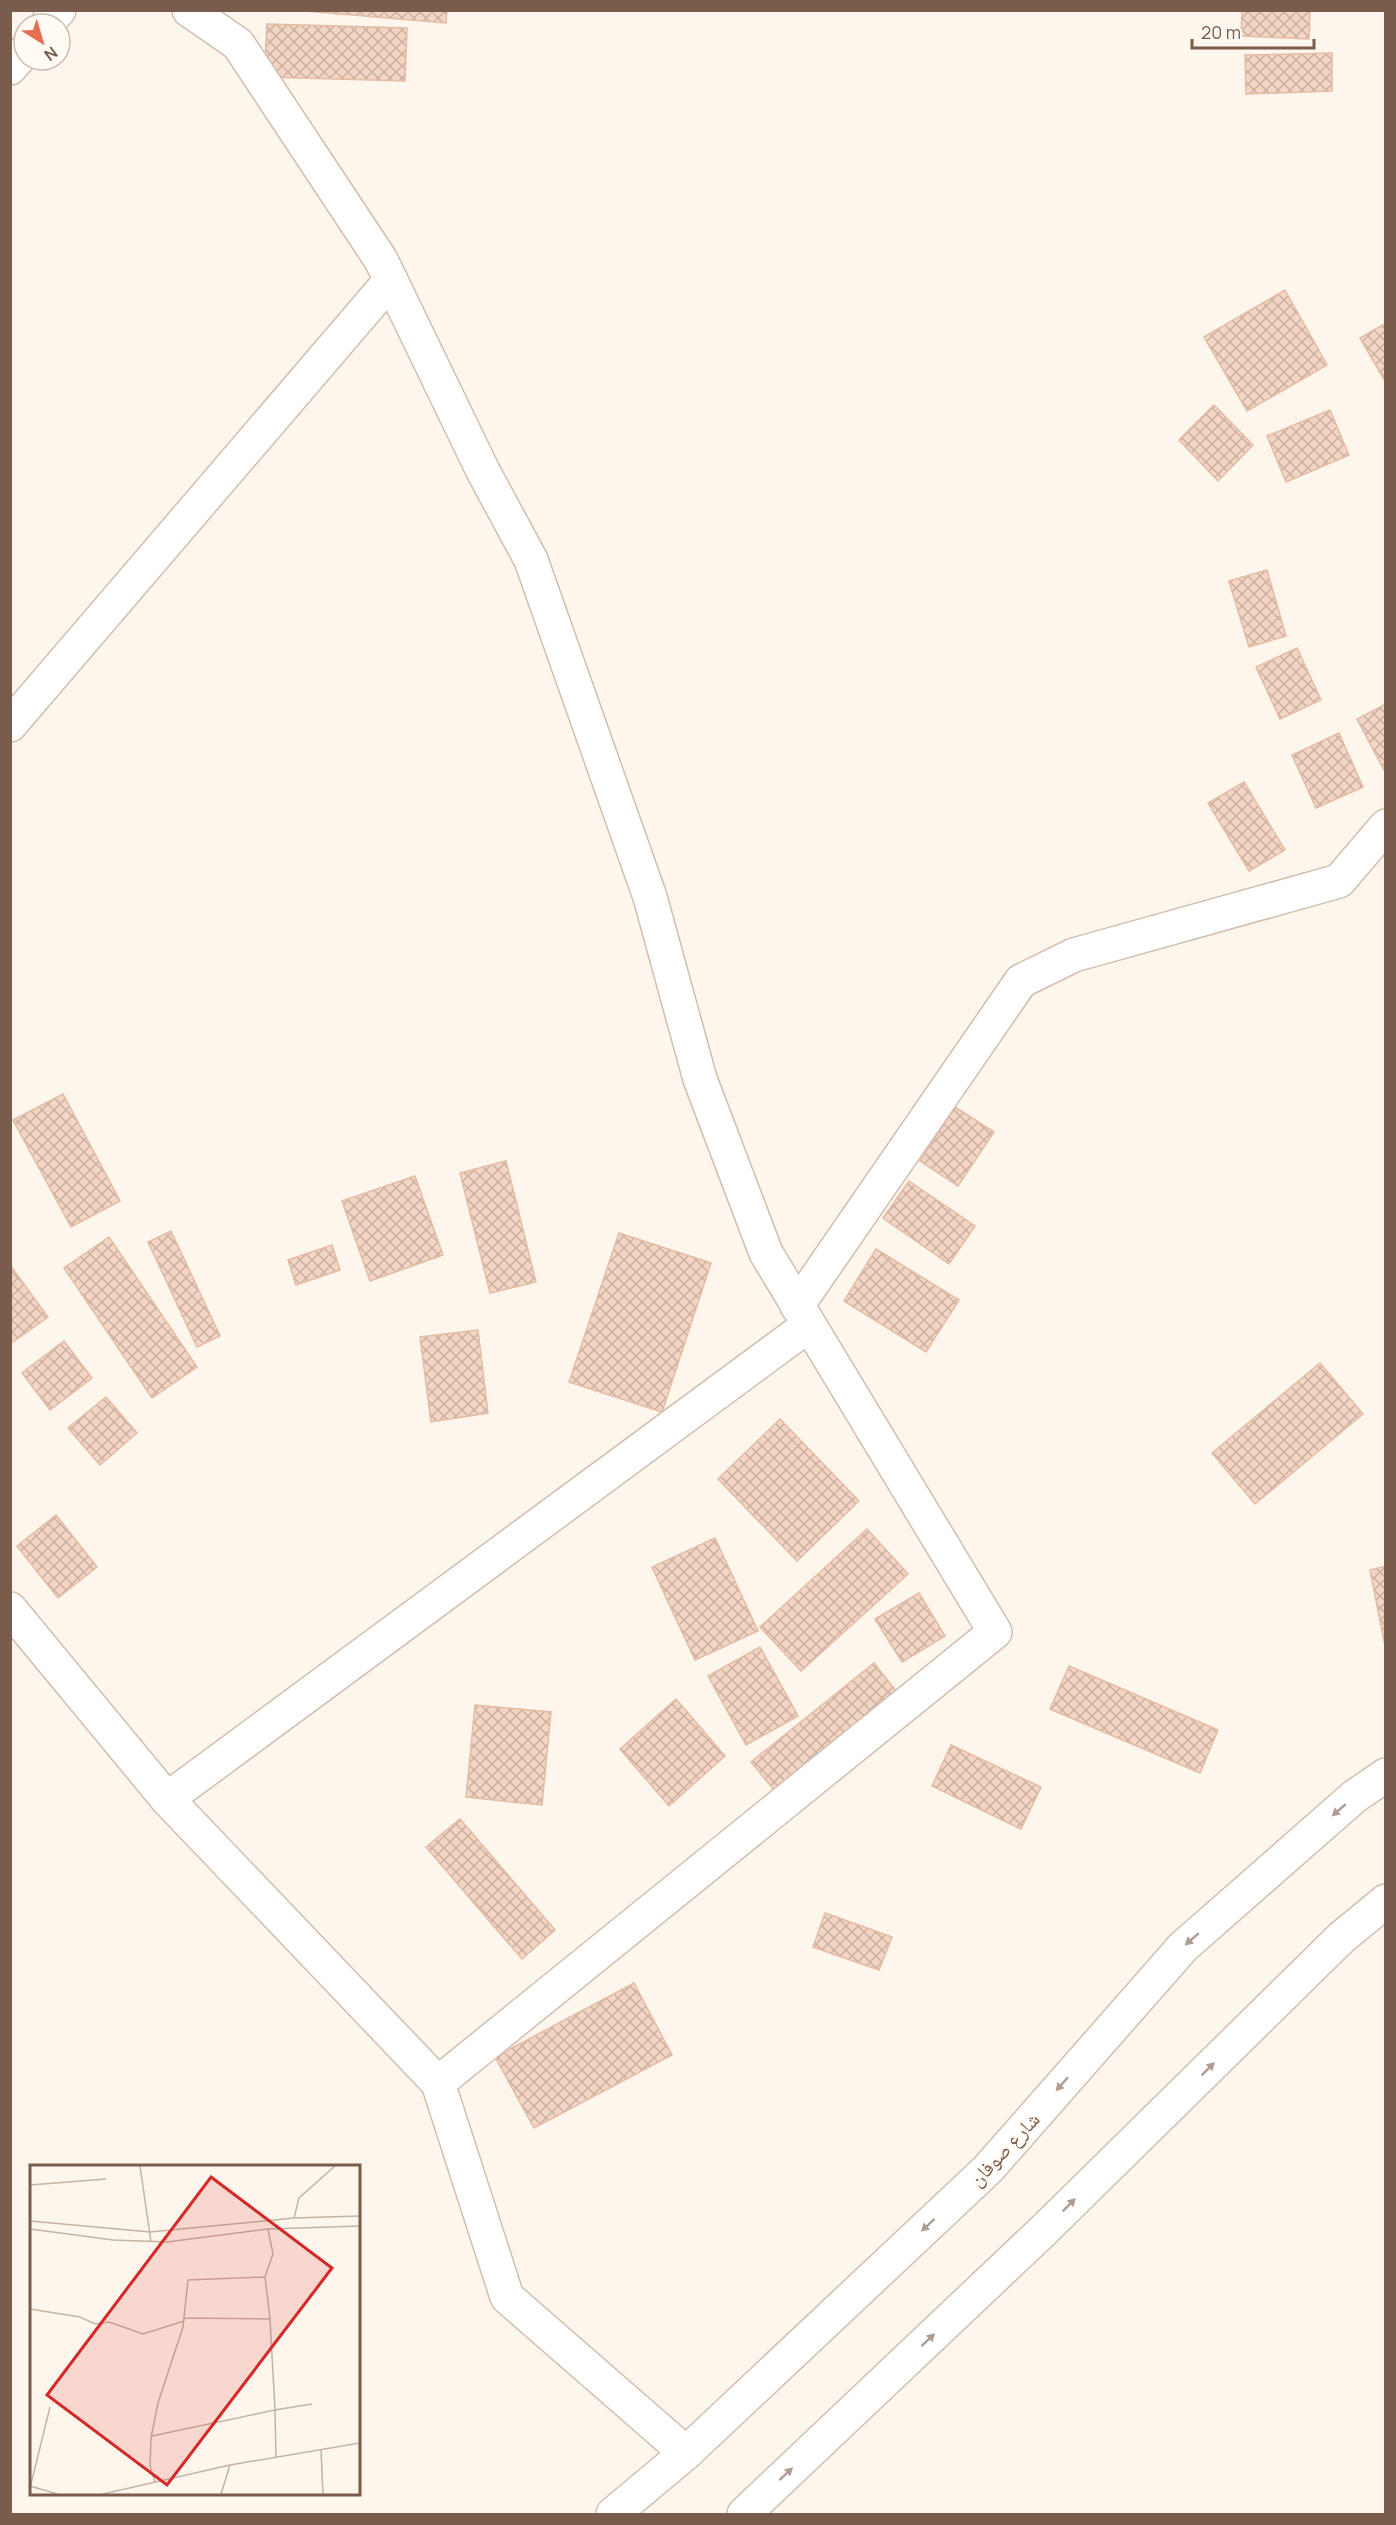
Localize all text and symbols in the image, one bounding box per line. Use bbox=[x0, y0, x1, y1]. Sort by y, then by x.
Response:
north arrow bbox=[12, 12, 72, 72]
scale bar bbox=[1192, 12, 1314, 50]
text: 20 m bbox=[1201, 20, 1241, 44]
text: N bbox=[40, 42, 62, 66]
one-way arrow bbox=[1331, 1804, 1347, 1817]
one-way arrow bbox=[1184, 1932, 1200, 1945]
one-way arrow bbox=[1200, 2062, 1214, 2076]
one-way arrow bbox=[1056, 2076, 1069, 2092]
street label: شارع صوفان bbox=[963, 2106, 1045, 2192]
inset map bbox=[30, 2165, 360, 2495]
one-way arrow bbox=[1061, 2199, 1075, 2213]
one-way arrow bbox=[922, 2218, 936, 2232]
one-way arrow bbox=[920, 2333, 935, 2347]
one-way arrow bbox=[778, 2468, 793, 2481]

